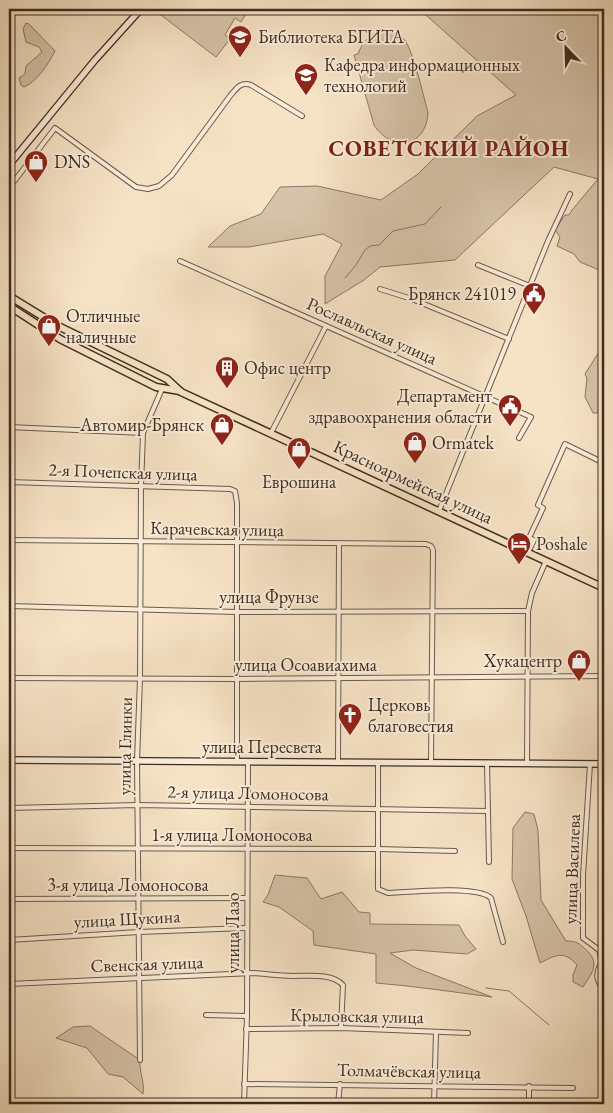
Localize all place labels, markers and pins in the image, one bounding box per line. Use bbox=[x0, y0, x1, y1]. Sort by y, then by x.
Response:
school or university icon: Библиотека БГИТА bbox=[227, 24, 253, 58]
place label: Библиотека БГИТА bbox=[258, 25, 405, 48]
place label: Кафедра информационных технологий bbox=[324, 53, 520, 97]
school or university icon: Кафедра информационных технологий bbox=[293, 62, 319, 96]
shop icon: DNS bbox=[23, 149, 49, 183]
place label: DNS bbox=[54, 150, 90, 173]
public building icon: Брянск 241019 bbox=[521, 281, 547, 315]
place label: Брянск 241019 bbox=[408, 282, 516, 305]
place label: Отличные наличные bbox=[66, 304, 140, 348]
shop icon: Отличные наличные bbox=[36, 313, 62, 347]
building icon: Офис центр bbox=[214, 355, 240, 389]
place label: Офис центр bbox=[244, 356, 331, 379]
place label: Департамент здравоохранения области bbox=[308, 384, 493, 428]
public building icon: Департамент здравоохранения области bbox=[497, 393, 523, 427]
shop icon: Автомир-Брянск bbox=[209, 412, 235, 446]
place label: Автомир-Брянск bbox=[79, 413, 204, 436]
shop icon: Ormatek bbox=[402, 430, 428, 464]
place label: Ormatek bbox=[432, 431, 495, 454]
shop icon: Еврошина bbox=[286, 436, 312, 470]
place label: Еврошина bbox=[262, 470, 337, 493]
hotel icon: Poshale bbox=[506, 531, 532, 565]
place label: Poshale bbox=[536, 532, 588, 555]
shop icon: Хукацентр bbox=[566, 648, 592, 682]
place label: Хукацентр bbox=[483, 649, 562, 672]
place label: Церковь благовестия bbox=[368, 693, 454, 737]
church icon: Церковь благовестия bbox=[337, 702, 363, 736]

